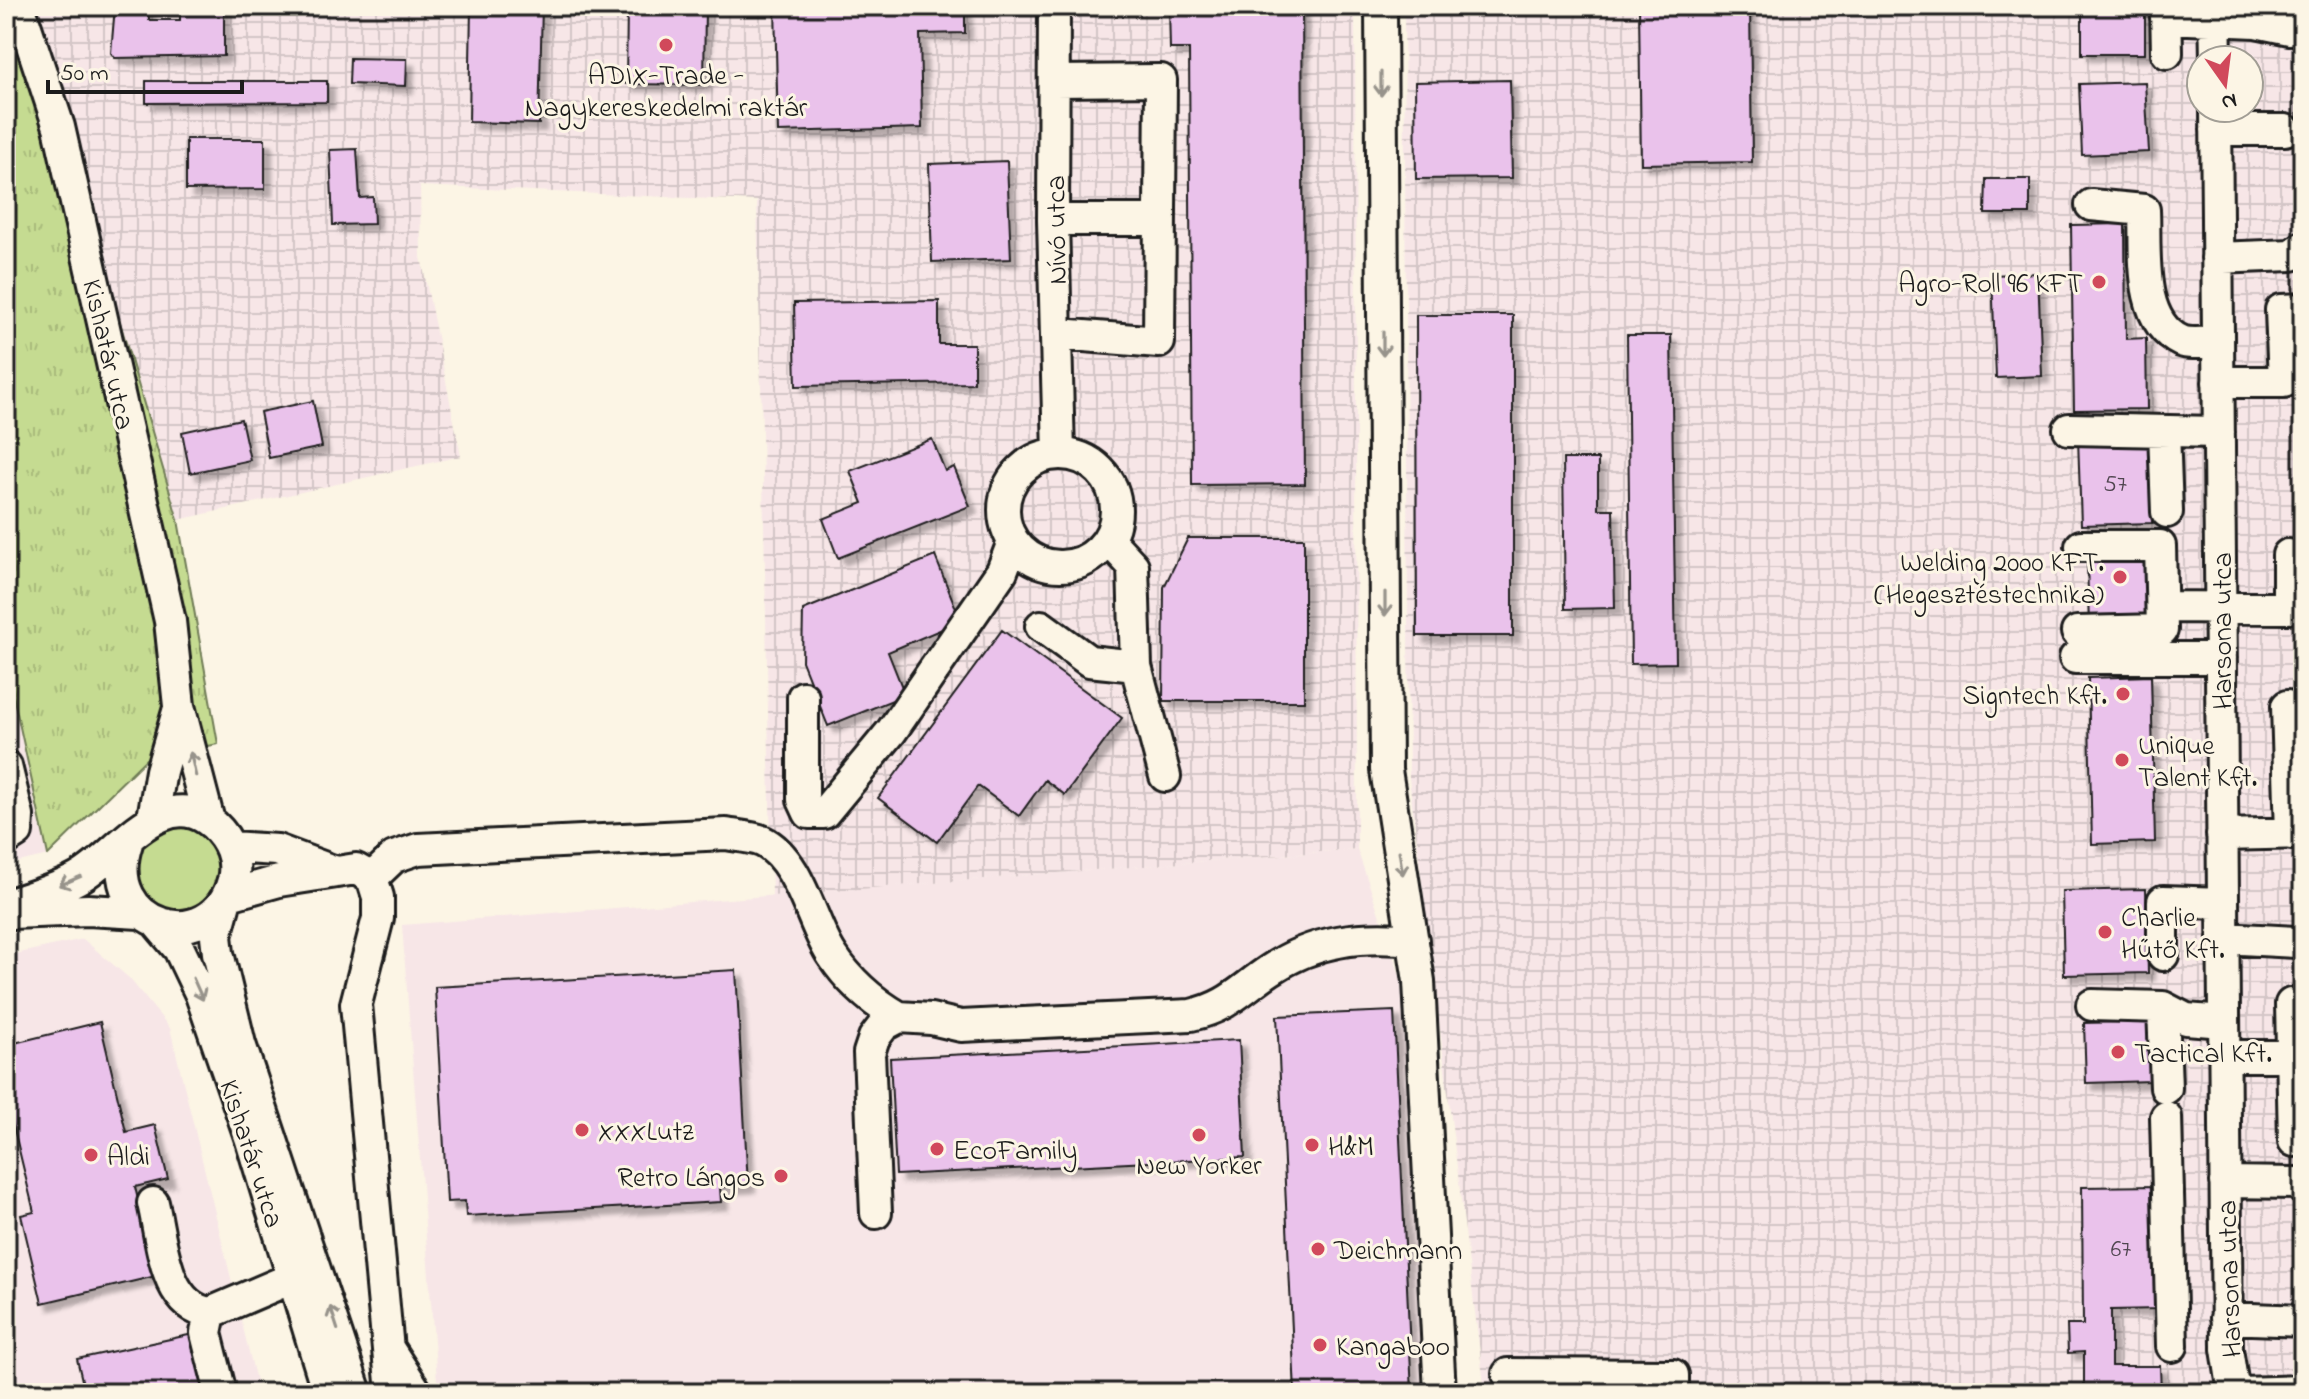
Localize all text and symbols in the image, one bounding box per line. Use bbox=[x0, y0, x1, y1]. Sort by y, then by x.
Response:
marker: ADIX-Trade - Nagykereskedelmi raktár bbox=[657, 36, 675, 54]
scale bar bbox=[48, 44, 242, 94]
north arrow bbox=[2185, 44, 2265, 124]
text: 50 m bbox=[60, 57, 109, 92]
place label: ADIX-Trade - Nagykereskedelmi raktár bbox=[525, 57, 807, 130]
one-way arrow bbox=[1373, 70, 1389, 97]
text: N bbox=[2218, 83, 2240, 118]
street label: Nívó utca bbox=[1037, 175, 1080, 285]
place label: Agro-Roll 96 KFT bbox=[1898, 265, 2083, 306]
marker: Agro-Roll 96 KFT bbox=[2090, 273, 2108, 291]
street label: Kishatár utca bbox=[69, 275, 144, 434]
one-way arrow bbox=[1375, 330, 1391, 357]
house number: 57 bbox=[2103, 468, 2127, 503]
place label: Welding 2000 KFT. (Hegesztéstechnika) bbox=[1874, 544, 2104, 617]
street label: Harsona utca bbox=[2204, 552, 2245, 710]
marker: Welding 2000 KFT. (Hegesztéstechnika) bbox=[2111, 568, 2129, 586]
one-way arrow bbox=[1377, 590, 1393, 617]
place label: Signtech Kft. bbox=[1962, 677, 2107, 718]
marker: Signtech Kft. bbox=[2114, 685, 2132, 703]
place label: Unique Talent Kft. bbox=[2138, 727, 2257, 800]
marker: Unique Talent Kft. bbox=[2113, 751, 2131, 769]
one-way arrow bbox=[185, 752, 200, 777]
one-way arrow bbox=[1394, 850, 1409, 875]
one-way arrow bbox=[58, 874, 83, 889]
place label: Charlie Hűtő Kft. bbox=[2121, 899, 2225, 972]
marker: Charlie Hűtő Kft. bbox=[2096, 923, 2114, 941]
one-way arrow bbox=[191, 976, 206, 1001]
place label: Tactical Kft. bbox=[2134, 1035, 2272, 1076]
marker: Tactical Kft. bbox=[2109, 1043, 2127, 1061]
street label: Kishatár utca bbox=[206, 1075, 293, 1233]
place label: XXXLutz bbox=[598, 1113, 694, 1154]
marker: XXXLutz bbox=[573, 1121, 591, 1139]
marker: New Yorker bbox=[1190, 1126, 1208, 1144]
place label: H&M bbox=[1328, 1128, 1374, 1169]
place label: EcoFamily bbox=[953, 1132, 1077, 1173]
marker: H&M bbox=[1303, 1136, 1321, 1154]
place label: Aldi bbox=[107, 1138, 150, 1179]
marker: EcoFamily bbox=[928, 1140, 946, 1158]
marker: Aldi bbox=[82, 1146, 100, 1164]
place label: New Yorker bbox=[1136, 1147, 1262, 1188]
place label: Retro Lángos bbox=[618, 1159, 765, 1200]
marker: Retro Lángos bbox=[772, 1167, 790, 1185]
street label: Harsona utca bbox=[2208, 1199, 2255, 1358]
place label: Deichmann bbox=[1333, 1232, 1462, 1273]
house number: 67 bbox=[2111, 1233, 2131, 1268]
marker: Deichmann bbox=[1309, 1240, 1327, 1258]
one-way arrow bbox=[325, 1306, 340, 1331]
place label: Kangaboo bbox=[1336, 1328, 1450, 1369]
marker: Kangaboo bbox=[1311, 1336, 1329, 1354]

